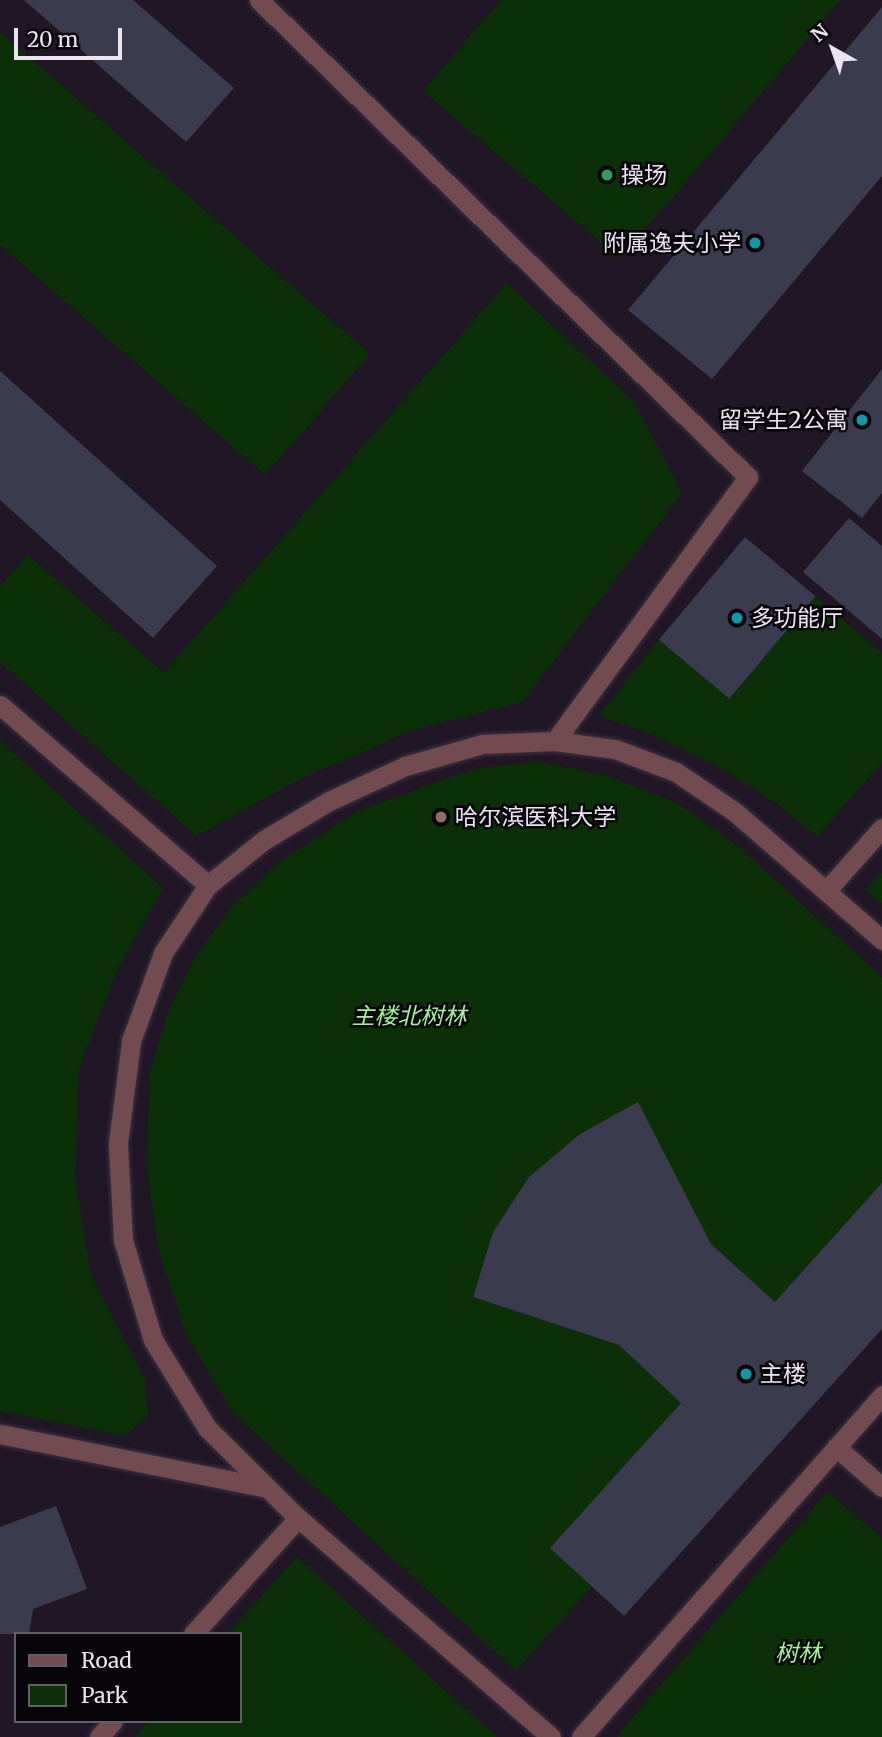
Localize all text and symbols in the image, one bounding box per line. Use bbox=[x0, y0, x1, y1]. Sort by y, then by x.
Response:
scale bar bbox=[18, 14, 126, 58]
north arrow bbox=[798, 14, 868, 84]
text: N bbox=[806, 19, 833, 47]
text: 20 m bbox=[27, 26, 78, 53]
place label: 操场 bbox=[621, 161, 667, 189]
marker: 操场 bbox=[599, 167, 615, 183]
place label: 附属逸夫小学 bbox=[603, 229, 741, 257]
marker: 附属逸夫小学 bbox=[747, 235, 763, 251]
place label: 留学生2公寓 bbox=[719, 406, 848, 434]
marker: 留学生2公寓 bbox=[854, 412, 870, 428]
place label: 多功能厅 bbox=[751, 604, 843, 632]
marker: 多功能厅 bbox=[729, 610, 745, 626]
place label: 哈尔滨医科大学 bbox=[455, 803, 616, 831]
marker: 哈尔滨医科大学 bbox=[433, 809, 449, 825]
park label: 主楼北树林 bbox=[352, 1002, 466, 1030]
place label: 主楼 bbox=[760, 1360, 806, 1388]
marker: 主楼 bbox=[738, 1366, 754, 1382]
legend bbox=[14, 1632, 242, 1723]
park label: 树林 bbox=[775, 1639, 821, 1667]
text: Road bbox=[81, 1647, 132, 1674]
text: Park bbox=[81, 1682, 128, 1709]

